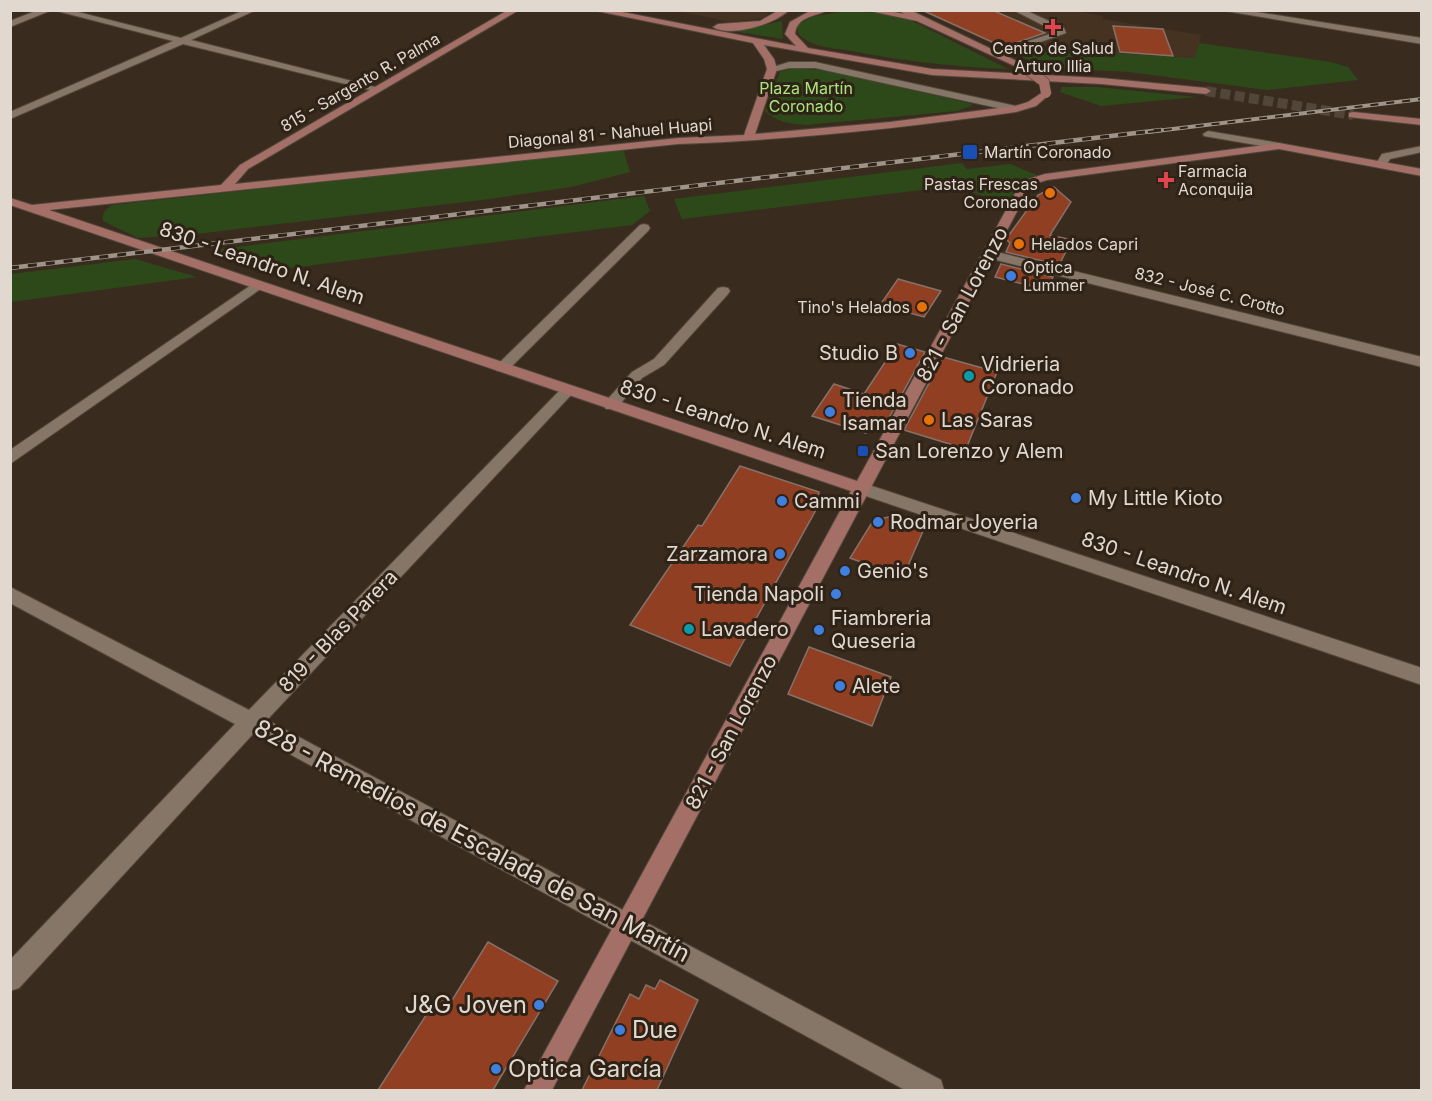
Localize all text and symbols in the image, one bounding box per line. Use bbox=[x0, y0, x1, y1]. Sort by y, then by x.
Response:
marker: Centro de Salud Arturo Illia bbox=[1044, 18, 1062, 36]
street label: 815 - Sargento R. Palma bbox=[277, 28, 443, 136]
place label: Centro de Salud Arturo Illia bbox=[992, 38, 1114, 76]
park label: Plaza Martín Coronado bbox=[759, 78, 853, 116]
street label: Diagonal 81 - Nahuel Huapi bbox=[507, 114, 713, 152]
place label: Martín Coronado bbox=[984, 142, 1111, 162]
marker: Martín Coronado bbox=[961, 143, 979, 161]
place label: Farmacia Aconquija bbox=[1178, 161, 1253, 199]
marker: Farmacia Aconquija bbox=[1159, 173, 1173, 187]
place label: Pastas Frescas Coronado bbox=[924, 174, 1038, 212]
marker: Pastas Frescas Coronado bbox=[1043, 186, 1057, 200]
street label: 830 - Leandro N. Alem bbox=[156, 217, 368, 309]
street label: 821 - San Lorenzo bbox=[911, 223, 1013, 385]
place label: Helados Capri bbox=[1031, 234, 1138, 254]
marker: Helados Capri bbox=[1012, 237, 1026, 251]
place label: Optica Lummer bbox=[1023, 257, 1085, 295]
street label: 832 - José C. Crotto bbox=[1133, 263, 1287, 319]
marker: Optica Lummer bbox=[1004, 269, 1018, 283]
place label: Tino's Helados bbox=[797, 297, 910, 317]
marker: Tino's Helados bbox=[915, 300, 929, 314]
place label: Studio B bbox=[819, 341, 898, 365]
marker: Studio B bbox=[903, 346, 917, 360]
place label: Vidrieria Coronado bbox=[981, 352, 1074, 399]
marker: Vidrieria Coronado bbox=[962, 369, 976, 383]
street label: 830 - Leandro N. Alem bbox=[617, 374, 829, 464]
place label: Tienda Isamar bbox=[842, 388, 907, 435]
marker: Tienda Isamar bbox=[823, 405, 837, 419]
place label: Las Saras bbox=[941, 408, 1033, 432]
marker: Las Saras bbox=[922, 413, 936, 427]
place label: San Lorenzo y Alem bbox=[875, 439, 1064, 463]
marker: San Lorenzo y Alem bbox=[856, 444, 870, 458]
place label: My Little Kioto bbox=[1088, 486, 1223, 510]
place label: Cammi bbox=[794, 489, 860, 513]
marker: My Little Kioto bbox=[1069, 491, 1083, 505]
marker: Cammi bbox=[775, 494, 789, 508]
place label: Rodmar Joyeria bbox=[890, 510, 1038, 534]
marker: Rodmar Joyeria bbox=[871, 515, 885, 529]
street label: 830 - Leandro N. Alem bbox=[1078, 527, 1290, 619]
place label: Zarzamora bbox=[666, 542, 768, 566]
marker: Zarzamora bbox=[773, 547, 787, 561]
place label: Genio's bbox=[857, 559, 929, 583]
marker: Genio's bbox=[838, 564, 852, 578]
street label: 819 - Blas Parera bbox=[274, 565, 402, 697]
place label: Tienda Napoli bbox=[693, 582, 824, 606]
marker: Tienda Napoli bbox=[829, 587, 843, 601]
place label: Fiambreria Queseria bbox=[831, 606, 931, 653]
place label: Lavadero bbox=[701, 617, 789, 641]
marker: Lavadero bbox=[682, 622, 696, 636]
marker: Fiambreria Queseria bbox=[812, 623, 826, 637]
street label: 821 - San Lorenzo bbox=[680, 651, 782, 813]
place label: Alete bbox=[852, 674, 900, 698]
marker: Alete bbox=[833, 679, 847, 693]
street label: 828 - Remedios de Escalada de San Martín bbox=[249, 713, 695, 968]
place label: J&G Joven bbox=[404, 990, 527, 1019]
marker: J&G Joven bbox=[532, 998, 546, 1012]
place label: Due bbox=[632, 1015, 678, 1044]
marker: Due bbox=[613, 1023, 627, 1037]
place label: Optica García bbox=[508, 1054, 662, 1083]
marker: Optica García bbox=[489, 1062, 503, 1076]

